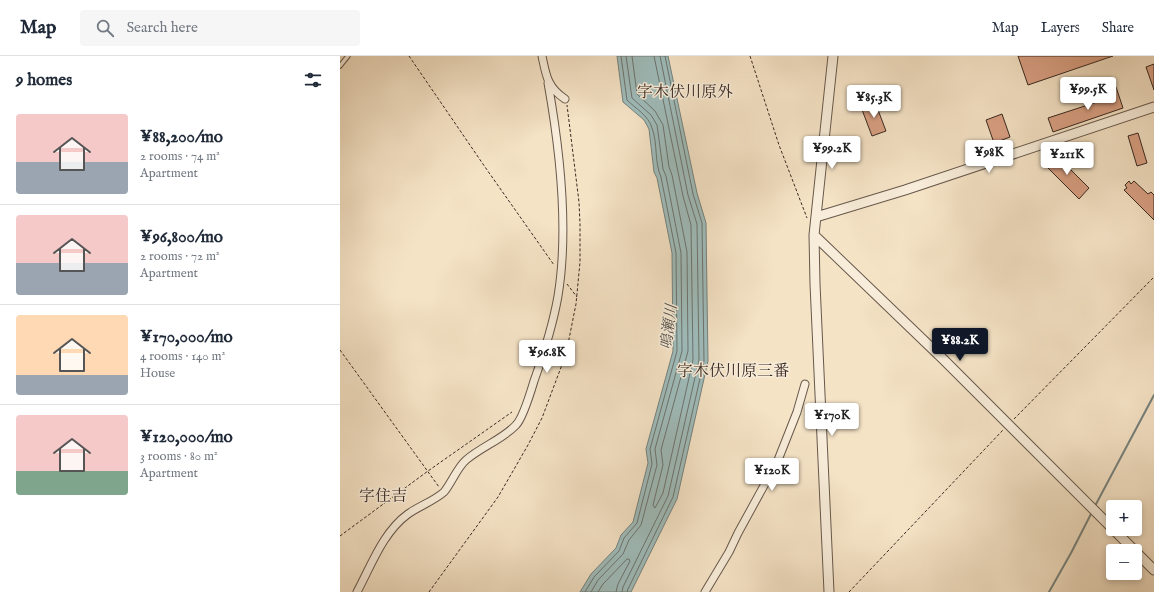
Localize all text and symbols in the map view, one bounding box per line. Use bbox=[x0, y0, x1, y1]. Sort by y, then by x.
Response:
search box bbox=[80, 10, 360, 46]
text: Map bbox=[20, 16, 56, 40]
icon: search bbox=[94, 17, 116, 39]
text: Search here bbox=[126, 18, 198, 37]
text: Map bbox=[992, 19, 1019, 37]
text: Layers bbox=[1041, 19, 1080, 37]
text: Share bbox=[1102, 19, 1134, 37]
icon: filters bbox=[302, 69, 324, 91]
text: 9 homes bbox=[16, 70, 72, 91]
pin: ¥99.5K bbox=[1055, 77, 1121, 111]
text: ¥99.5K bbox=[1069, 81, 1107, 98]
district label: 字木伏川原外 bbox=[637, 83, 733, 103]
pin: ¥85.3K bbox=[841, 85, 907, 119]
text: ¥85.3K bbox=[856, 89, 892, 106]
text: ¥88,200/mo bbox=[140, 127, 223, 148]
icon: home bbox=[48, 130, 96, 178]
pin: ¥99.2K bbox=[799, 136, 865, 170]
text: ¥99.2K bbox=[812, 140, 852, 157]
pin: ¥98K bbox=[965, 140, 1013, 174]
pin: ¥211K bbox=[1039, 142, 1095, 176]
text: ¥98K bbox=[974, 144, 1004, 161]
text: ¥211K bbox=[1050, 146, 1084, 163]
text: 2 rooms · 74 m² bbox=[140, 148, 220, 165]
text: Apartment bbox=[140, 165, 198, 182]
text: ¥96,800/mo bbox=[140, 227, 223, 248]
icon: home bbox=[48, 231, 96, 279]
text: 2 rooms · 72 m² bbox=[140, 248, 220, 265]
text: Apartment bbox=[140, 265, 198, 282]
water label: 鳴瀬川 bbox=[657, 302, 681, 350]
text: ¥170,000/mo bbox=[140, 327, 233, 348]
pin: ¥88.2K bbox=[927, 328, 993, 362]
icon: home bbox=[48, 331, 96, 379]
text: ¥88.2K bbox=[941, 332, 979, 349]
pin: ¥96.8K bbox=[514, 340, 580, 374]
text: ¥96.8K bbox=[528, 344, 566, 361]
text: 4 rooms · 140 m² bbox=[140, 348, 225, 365]
district label: 字木伏川原三番 bbox=[677, 362, 789, 382]
text: House bbox=[140, 365, 175, 382]
pin: ¥170K bbox=[804, 403, 860, 437]
text: ¥170K bbox=[814, 407, 850, 424]
text: ¥120,000/mo bbox=[140, 427, 233, 448]
icon: home bbox=[48, 431, 96, 479]
text: 3 rooms · 80 m² bbox=[140, 448, 218, 465]
pin: ¥120K bbox=[744, 458, 800, 492]
text: ¥120K bbox=[754, 462, 790, 479]
text: Apartment bbox=[140, 465, 198, 482]
district label: 字住吉 bbox=[359, 487, 407, 507]
map controls bbox=[1106, 500, 1142, 580]
button: + bbox=[1106, 500, 1142, 536]
button: − bbox=[1106, 544, 1142, 580]

